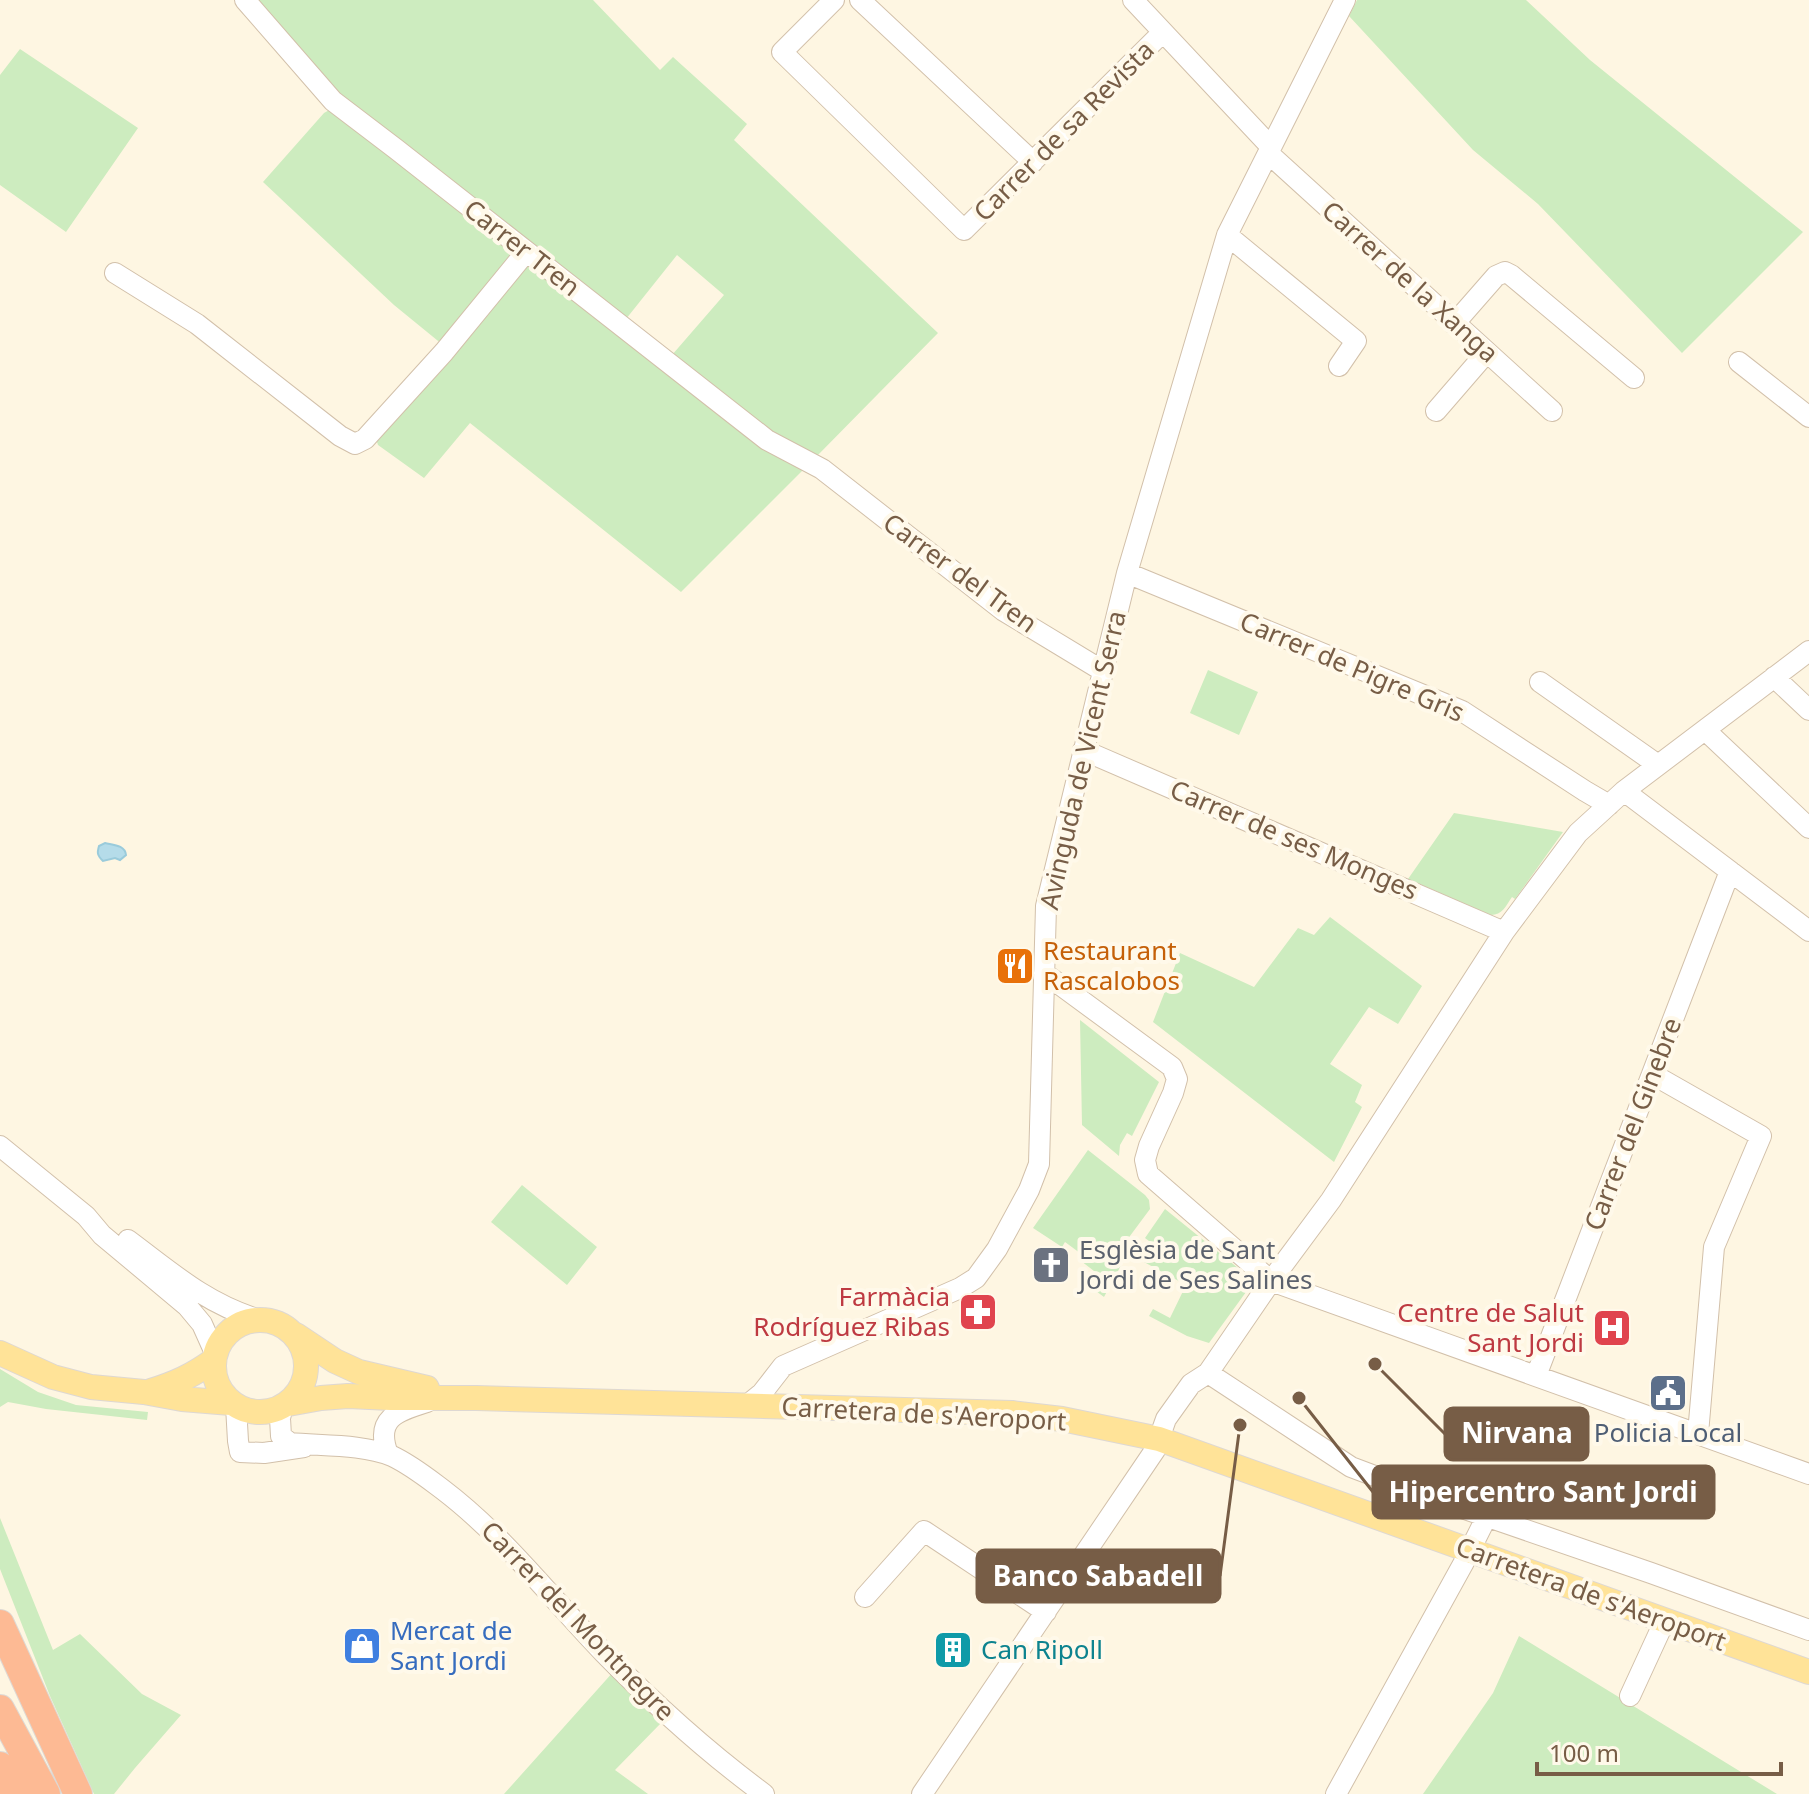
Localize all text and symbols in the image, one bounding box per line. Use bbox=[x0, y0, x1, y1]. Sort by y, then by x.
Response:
street label: Carrer de sa Revista bbox=[965, 32, 1162, 229]
street label: Carrer Tren bbox=[457, 190, 588, 304]
street label: Carrer de la Xanga bbox=[1315, 192, 1507, 370]
street label: Carrer del Tren bbox=[876, 504, 1045, 640]
street label: Carrer de Pigre Gris bbox=[1235, 603, 1470, 730]
street label: Avinguda de Vicent Serra bbox=[1030, 607, 1134, 913]
street label: Carrer de ses Monges bbox=[1165, 770, 1424, 908]
place label: Restaurant Rascalobos bbox=[1043, 932, 1180, 998]
restaurant icon: Restaurant Rascalobos bbox=[994, 945, 1036, 987]
street label: Carrer del Ginebre bbox=[1575, 1012, 1689, 1235]
place label: Esglèsia de Sant Jordi de Ses Salines bbox=[1076, 1231, 1313, 1297]
church icon: Esglèsia de Sant Jordi de Ses Salines bbox=[1030, 1244, 1072, 1286]
place label: Farmàcia Rodríguez Ribas bbox=[753, 1278, 950, 1344]
pharmacy icon: Farmàcia Rodríguez Ribas bbox=[957, 1291, 999, 1333]
place label: Centre de Salut Sant Jordi bbox=[1397, 1294, 1584, 1360]
hospital icon: Centre de Salut Sant Jordi bbox=[1591, 1307, 1633, 1349]
public building icon: Policia Local bbox=[1647, 1372, 1689, 1414]
street label: Carretera de s'Aeroport bbox=[781, 1388, 1067, 1438]
callout: Nirvana bbox=[1445, 1408, 1588, 1460]
text: Nirvana bbox=[1461, 1413, 1573, 1451]
place label: Policia Local bbox=[1594, 1414, 1742, 1450]
callout: Hipercentro Sant Jordi bbox=[1373, 1466, 1714, 1518]
text: Hipercentro Sant Jordi bbox=[1388, 1472, 1698, 1510]
street label: Carrer del Montnegre bbox=[474, 1513, 684, 1728]
street label: Carretera de s'Aeroport bbox=[1451, 1527, 1732, 1659]
callout: Banco Sabadell bbox=[977, 1550, 1220, 1602]
text: Banco Sabadell bbox=[993, 1556, 1203, 1594]
place label: Mercat de Sant Jordi bbox=[390, 1612, 512, 1678]
shop icon: Mercat de Sant Jordi bbox=[341, 1625, 383, 1667]
building icon: Can Ripoll bbox=[932, 1629, 974, 1671]
place label: Can Ripoll bbox=[981, 1631, 1103, 1667]
scale bar bbox=[1537, 1726, 1781, 1776]
text: 100 m bbox=[1549, 1736, 1619, 1769]

